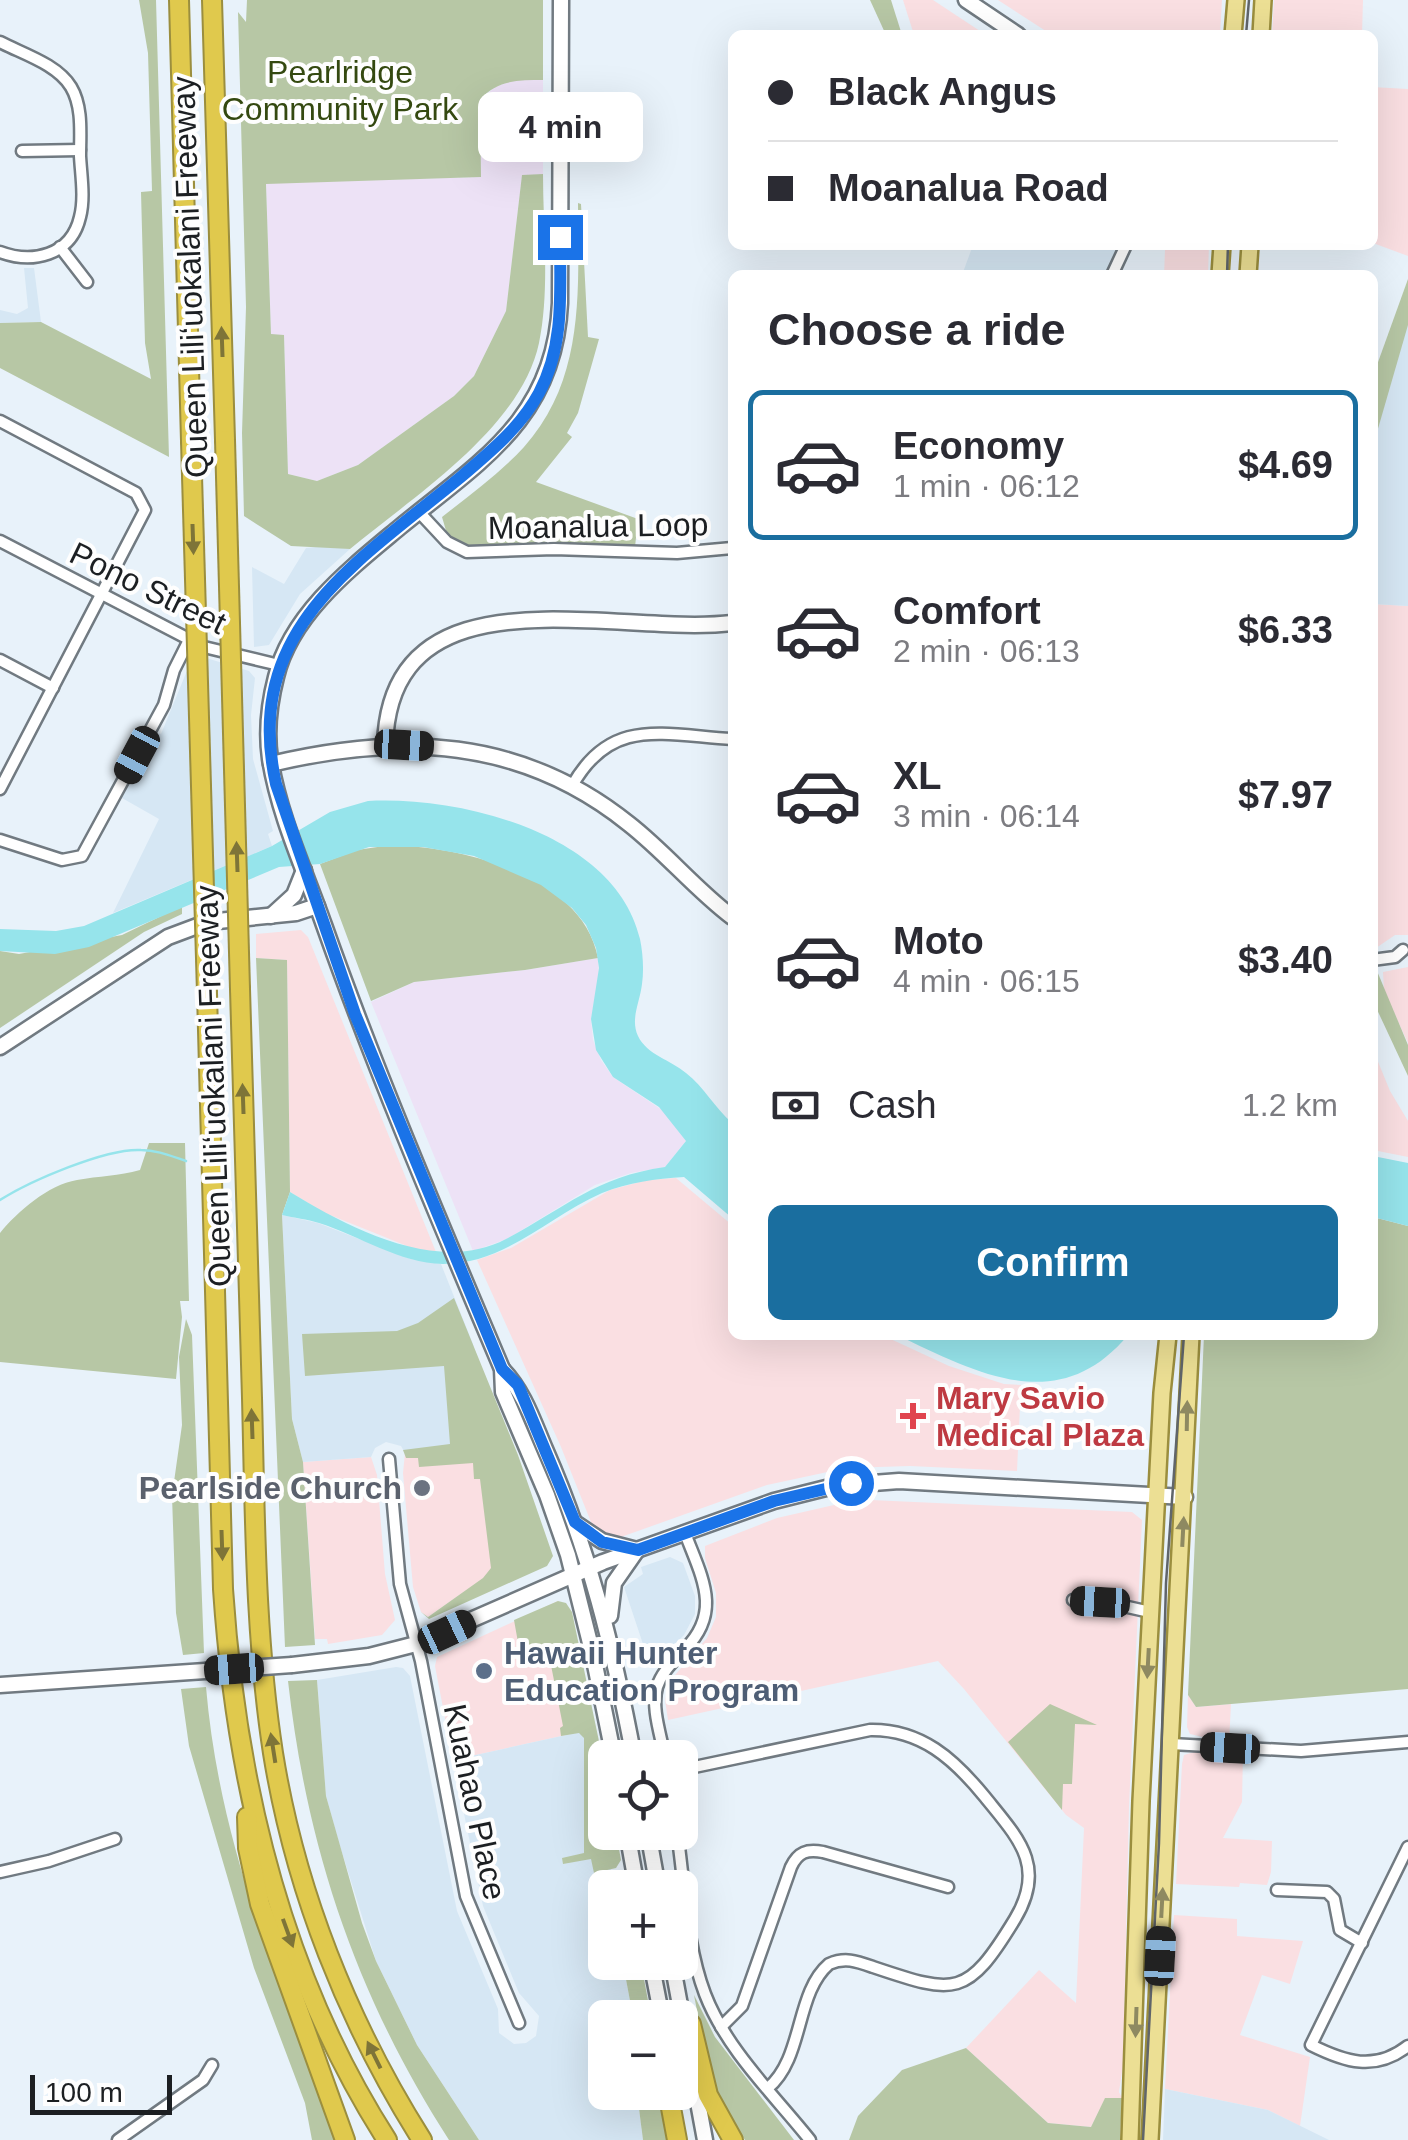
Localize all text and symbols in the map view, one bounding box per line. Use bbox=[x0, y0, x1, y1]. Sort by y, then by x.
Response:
park label: Pearlridge Community Park bbox=[222, 54, 459, 127]
text: Black Angus bbox=[828, 71, 1057, 113]
street label: Queen Liliʻuokalani Freeway bbox=[165, 75, 215, 479]
callout: 4 min bbox=[478, 92, 642, 162]
text: 4 min bbox=[519, 109, 602, 145]
text: Moanalua Road bbox=[828, 167, 1109, 209]
route end bbox=[538, 215, 583, 260]
text: Choose a ride bbox=[768, 304, 1066, 355]
one-way arrow bbox=[214, 326, 230, 358]
icon: car bbox=[773, 420, 863, 510]
text: Economy bbox=[893, 425, 1064, 467]
text: $4.69 bbox=[1238, 444, 1333, 486]
text: 1 min · 06:12 bbox=[893, 468, 1080, 504]
street label: Moanalua Loop bbox=[487, 506, 709, 546]
one-way arrow bbox=[186, 523, 202, 555]
street label: Pono Street bbox=[64, 535, 232, 641]
icon: car bbox=[773, 585, 863, 675]
text: Comfort bbox=[893, 590, 1041, 632]
text: $6.33 bbox=[1238, 609, 1333, 651]
text: 2 min · 06:13 bbox=[893, 633, 1080, 669]
car bbox=[110, 721, 164, 789]
car bbox=[373, 728, 435, 762]
icon: car bbox=[773, 750, 863, 840]
text: XL bbox=[893, 755, 942, 797]
text: $7.97 bbox=[1238, 774, 1333, 816]
text: 3 min · 06:14 bbox=[893, 798, 1080, 834]
one-way arrow bbox=[228, 840, 244, 872]
street label: Queen Liliʻuokalani Freeway bbox=[188, 884, 238, 1288]
icon: car bbox=[773, 915, 863, 1005]
text: Moto bbox=[893, 920, 984, 962]
text: $3.40 bbox=[1238, 939, 1333, 981]
text: 4 min · 06:15 bbox=[893, 963, 1080, 999]
icon: cash bbox=[768, 1078, 823, 1133]
one-way arrow bbox=[235, 1082, 251, 1114]
text: Cash bbox=[848, 1084, 937, 1126]
text: 1.2 km bbox=[1242, 1087, 1338, 1123]
button: Confirm bbox=[768, 1205, 1338, 1320]
place label: Mary Savio Medical Plaza bbox=[936, 1380, 1144, 1453]
one-way arrow bbox=[1180, 1399, 1196, 1431]
marker: Mary Savio Medical Plaza bbox=[900, 1403, 926, 1429]
one-way arrow bbox=[244, 1407, 260, 1439]
route start bbox=[829, 1461, 874, 1506]
place label: Pearlside Church bbox=[139, 1470, 402, 1506]
marker: Pearlside Church bbox=[411, 1477, 433, 1499]
one-way arrow bbox=[1175, 1515, 1191, 1547]
one-way arrow bbox=[214, 1529, 230, 1561]
car bbox=[1069, 1585, 1131, 1619]
car bbox=[413, 1606, 481, 1658]
place label: Hawaii Hunter Education Program bbox=[504, 1635, 799, 1708]
one-way arrow bbox=[1140, 1647, 1156, 1679]
car bbox=[203, 1652, 265, 1686]
marker: Hawaii Hunter Education Program bbox=[473, 1660, 495, 1682]
street label: Kuahao Place bbox=[437, 1701, 513, 1903]
one-way arrow bbox=[264, 1731, 280, 1763]
car bbox=[1199, 1731, 1261, 1765]
map controls bbox=[588, 1740, 698, 2110]
button: locate bbox=[588, 1740, 698, 1850]
button: + bbox=[588, 1870, 698, 1980]
one-way arrow bbox=[1155, 1886, 1171, 1918]
one-way arrow bbox=[281, 1919, 296, 1949]
car bbox=[1143, 1925, 1177, 1987]
button: − bbox=[588, 2000, 698, 2110]
one-way arrow bbox=[1127, 2007, 1143, 2039]
one-way arrow bbox=[366, 2040, 383, 2069]
scale bar bbox=[30, 2070, 172, 2114]
text: 100 m bbox=[45, 2077, 123, 2108]

